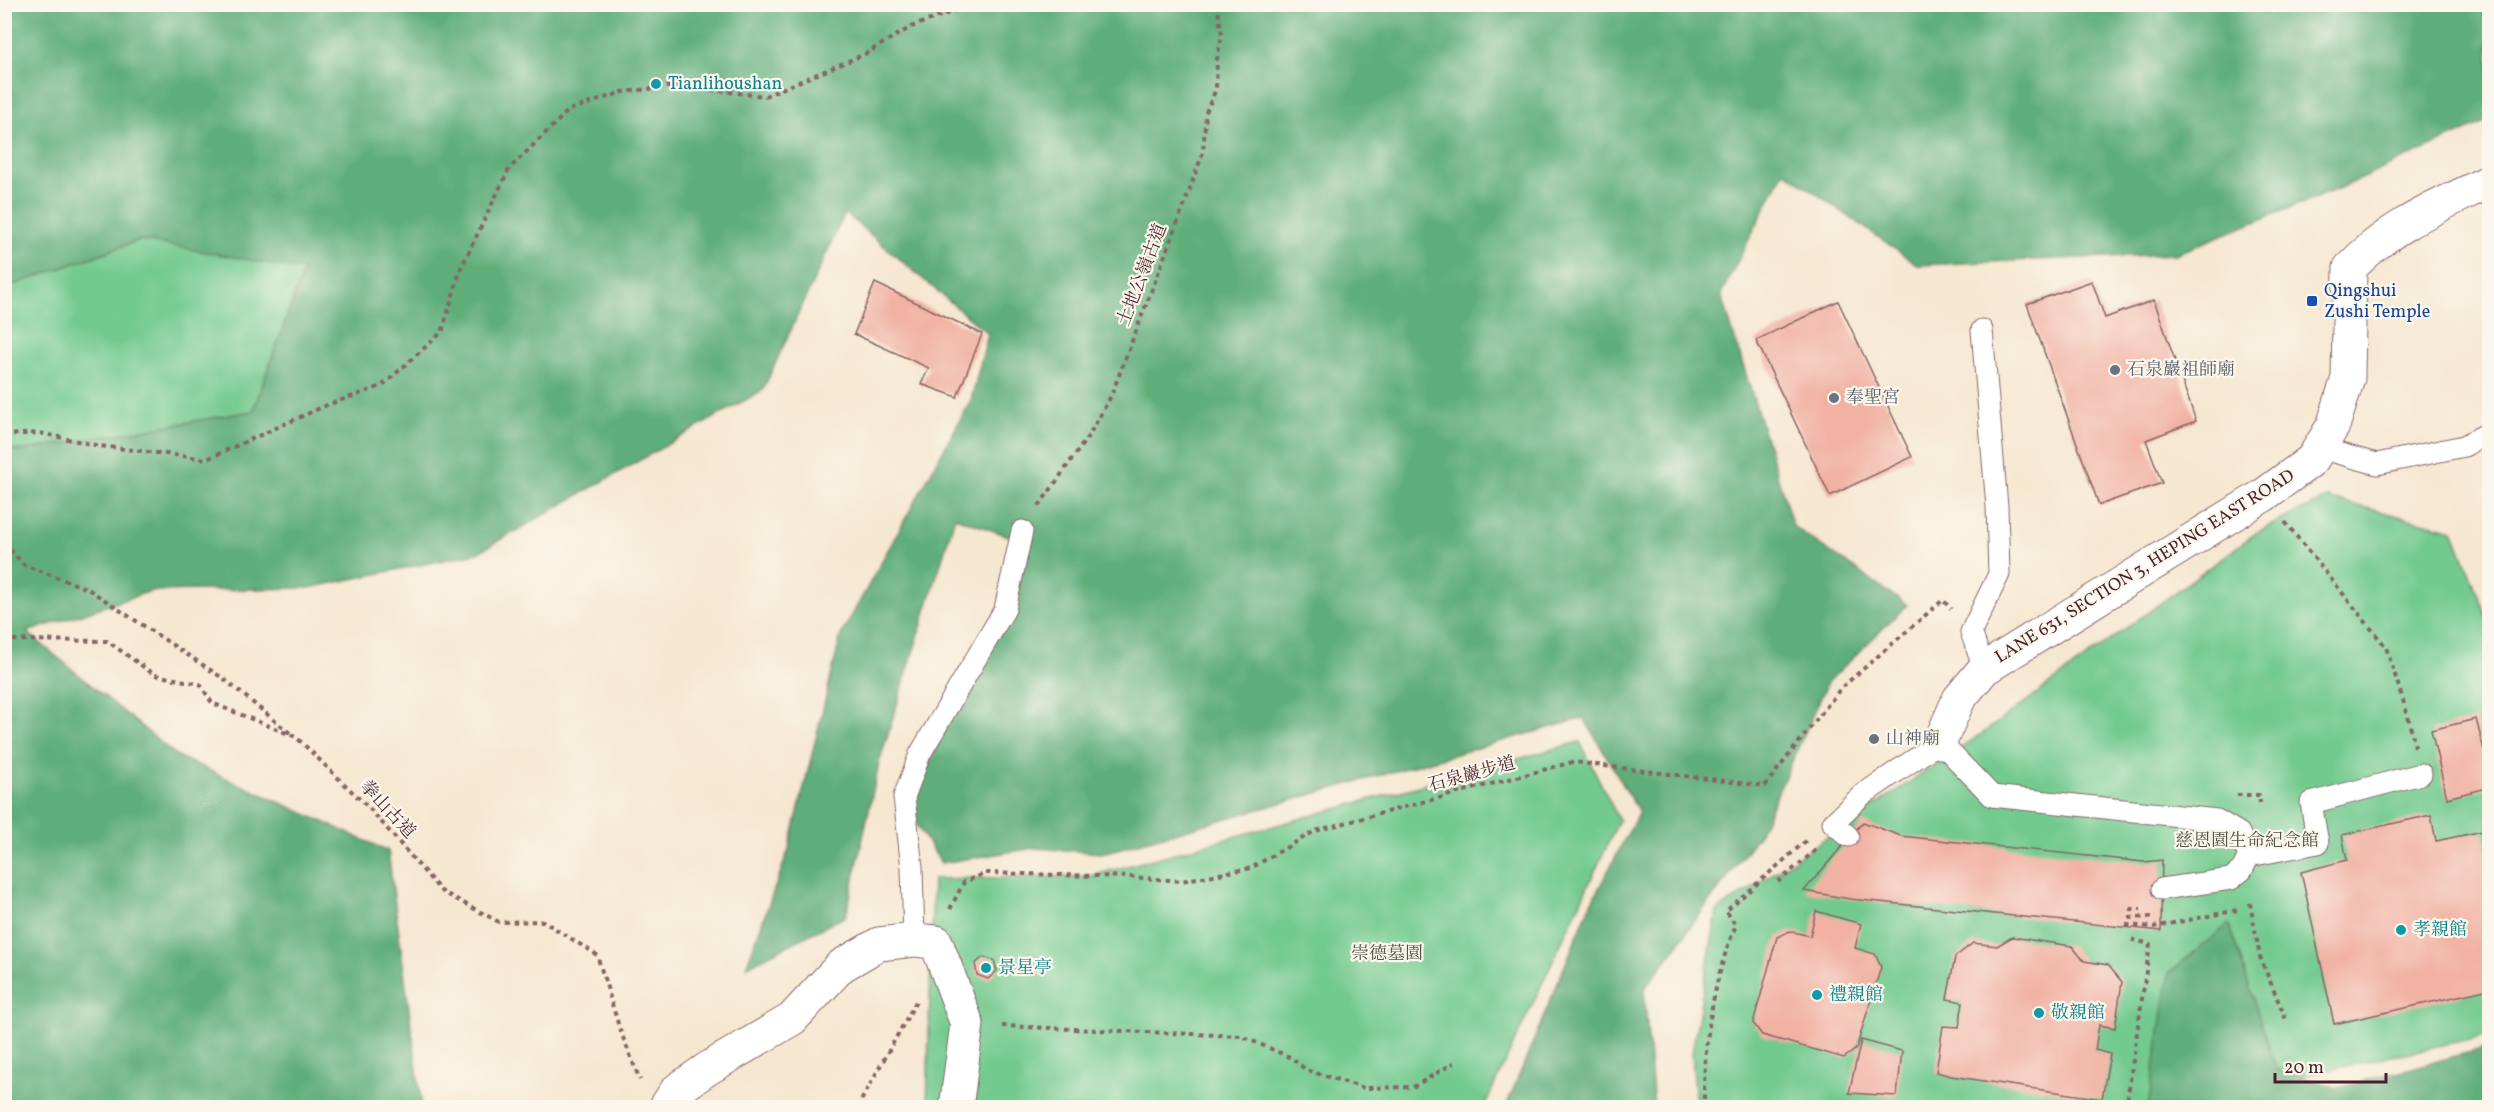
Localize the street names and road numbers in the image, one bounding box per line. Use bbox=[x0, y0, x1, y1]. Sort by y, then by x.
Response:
street label: 土地公嶺古道 bbox=[1112, 220, 1174, 330]
street label: LANE 631, SECTION 3, HEPING EAST ROAD bbox=[1990, 464, 2300, 670]
street label: 石泉巖步道 bbox=[1425, 751, 1519, 799]
street label: 拳山古道 bbox=[353, 775, 421, 845]

